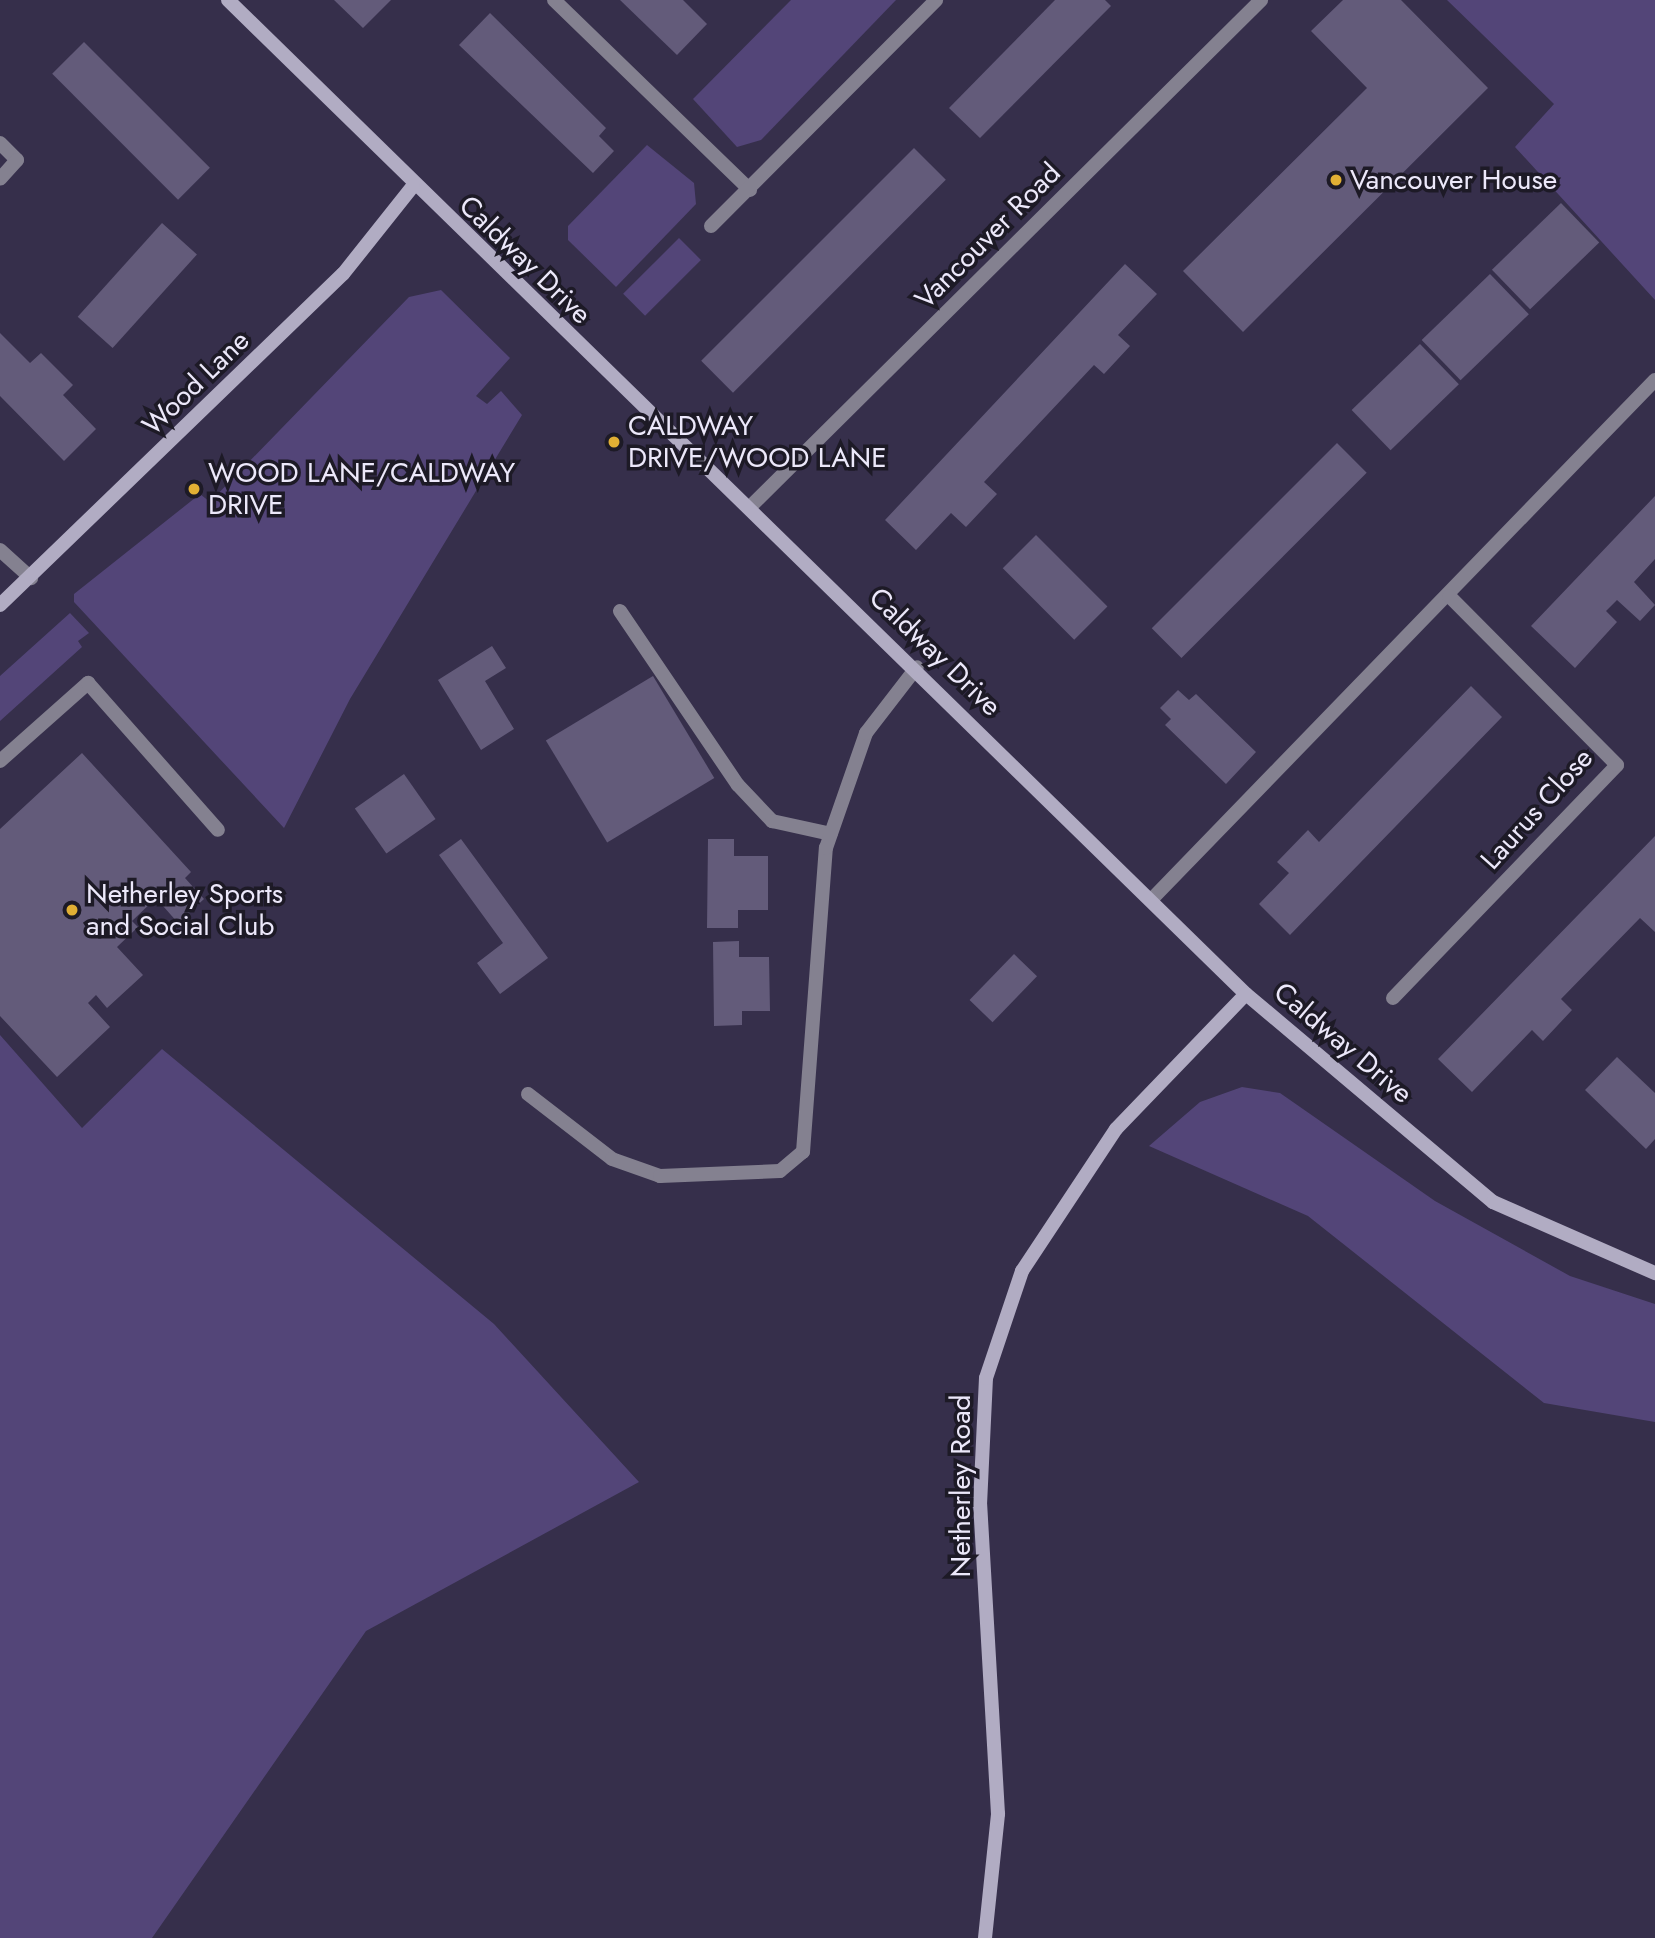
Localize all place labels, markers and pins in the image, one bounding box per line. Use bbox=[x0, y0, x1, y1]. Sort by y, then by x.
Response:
place label: Vancouver House bbox=[1350, 163, 1557, 197]
marker: Vancouver House bbox=[1328, 172, 1344, 188]
place label: CALDWAY DRIVE/WOOD LANE bbox=[628, 409, 887, 475]
marker: CALDWAY DRIVE/WOOD LANE bbox=[606, 434, 622, 450]
place label: WOOD LANE/CALDWAY DRIVE bbox=[208, 456, 515, 522]
marker: WOOD LANE/CALDWAY DRIVE bbox=[186, 481, 202, 497]
place label: Netherley Sports and Social Club bbox=[86, 877, 283, 943]
marker: Netherley Sports and Social Club bbox=[64, 902, 80, 918]

